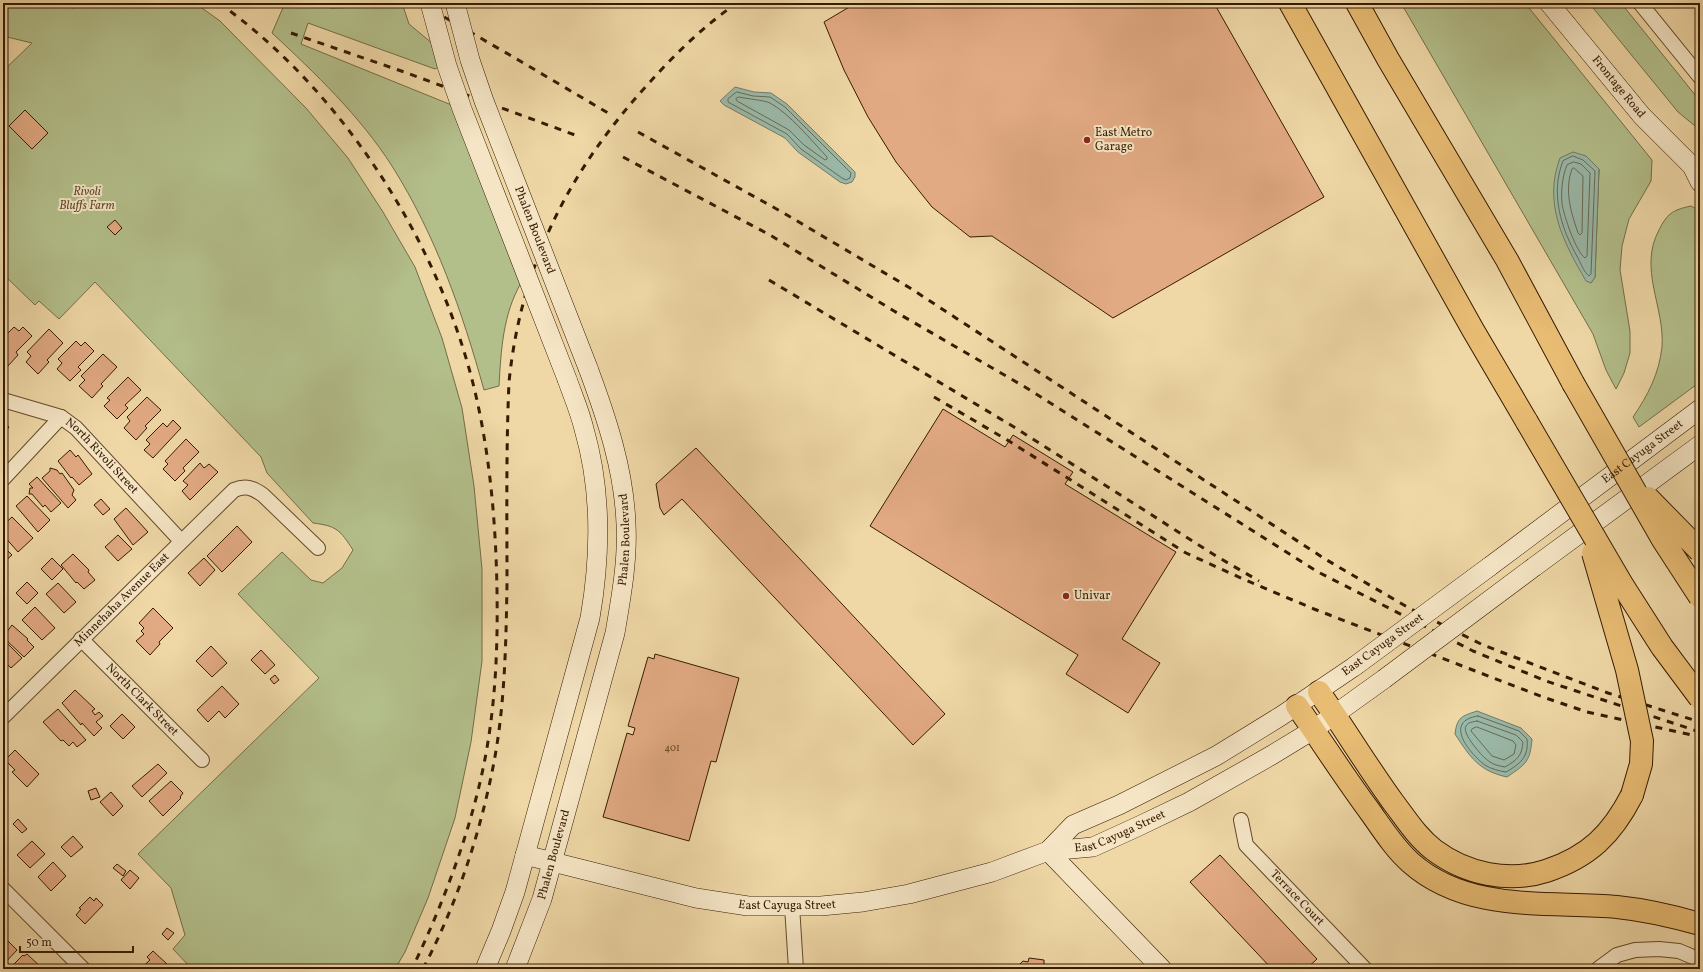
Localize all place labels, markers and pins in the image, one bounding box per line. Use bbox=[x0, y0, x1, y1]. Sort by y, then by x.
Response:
place label: East Metro Garage bbox=[1095, 125, 1152, 155]
marker: East Metro Garage bbox=[1082, 135, 1092, 145]
place label: Univar bbox=[1074, 588, 1110, 604]
marker: Univar bbox=[1061, 591, 1071, 601]

